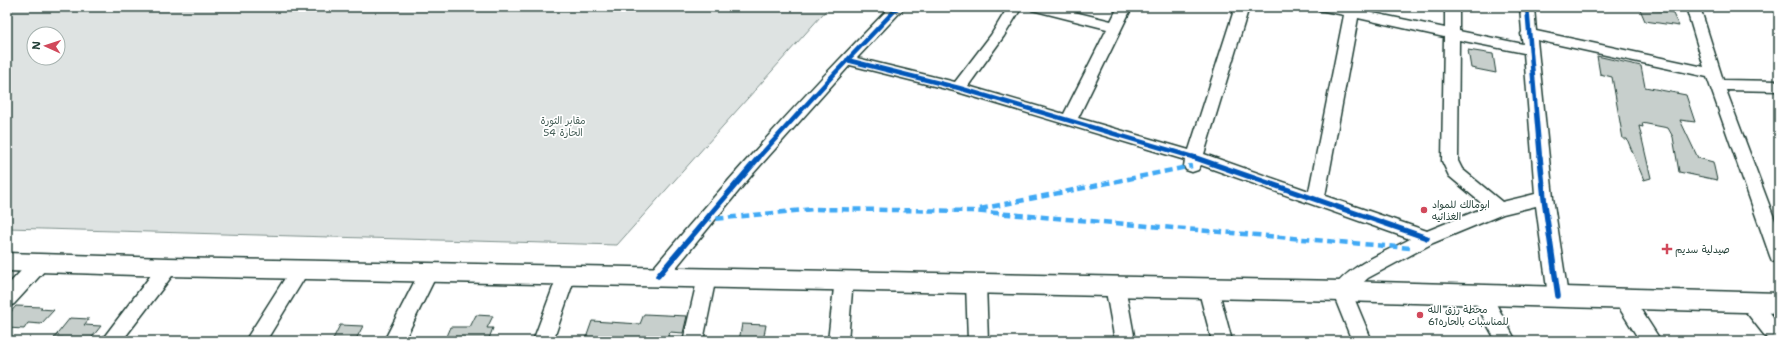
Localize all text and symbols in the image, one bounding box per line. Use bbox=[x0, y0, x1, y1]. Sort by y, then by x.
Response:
north arrow bbox=[26, 26, 66, 66]
text: N bbox=[29, 40, 44, 50]
park label: مقابر الثورة الحارة 54 bbox=[540, 114, 586, 139]
place label: ابومالك للمواد الغذائيه bbox=[1432, 198, 1490, 223]
marker: ابومالك للمواد الغذائيه bbox=[1419, 205, 1429, 215]
place label: صيدلية سديم bbox=[1675, 243, 1730, 257]
marker: صيدلية سديم bbox=[1662, 244, 1672, 254]
place label: محطة رزق الله للمناسبات بالحاره61 bbox=[1428, 303, 1509, 328]
marker: محطة رزق الله للمناسبات بالحاره61 bbox=[1415, 310, 1425, 320]

